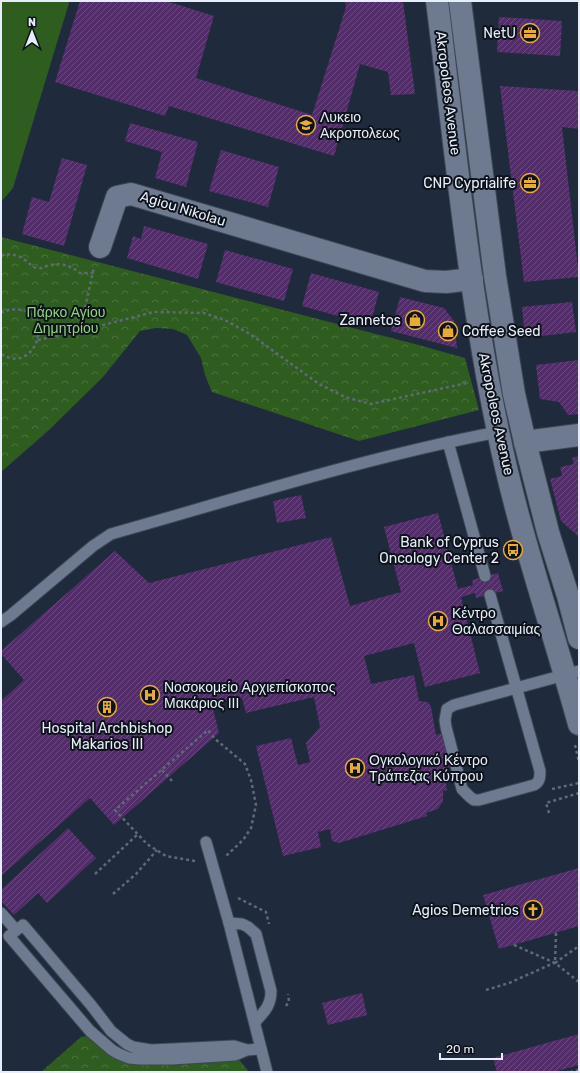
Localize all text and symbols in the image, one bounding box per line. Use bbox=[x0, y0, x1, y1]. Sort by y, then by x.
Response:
north arrow bbox=[12, 12, 52, 52]
text: N bbox=[28, 16, 36, 29]
office icon: NetU bbox=[519, 22, 541, 44]
place label: NetU bbox=[483, 25, 516, 42]
street label: Akropoleos Avenue bbox=[432, 30, 464, 156]
place label: Λυκειο Ακροπολεως bbox=[320, 109, 400, 142]
school or university icon: Λυκειο Ακροπολεως bbox=[295, 114, 317, 136]
office icon: CNP Cyprialife bbox=[519, 172, 541, 194]
place label: CNP Cyprialife bbox=[423, 175, 516, 192]
street label: Agiou Nikolau bbox=[138, 188, 228, 230]
park label: Πάρκο Αγίου Δημητρίου bbox=[27, 304, 105, 337]
shop icon: Zannetos bbox=[404, 309, 426, 331]
place label: Zannetos bbox=[339, 312, 401, 329]
shop icon: Coffee Seed bbox=[437, 320, 459, 342]
place label: Coffee Seed bbox=[462, 323, 541, 340]
street label: Akropoleos Avenue bbox=[475, 351, 517, 477]
place label: Bank of Cyprus Oncology Center 2 bbox=[379, 534, 499, 567]
bus stop icon: Bank of Cyprus Oncology Center 2 bbox=[502, 539, 524, 561]
place label: Κέντρο Θαλασσαιμίας bbox=[452, 605, 541, 638]
hospital icon: Κέντρο Θαλασσαιμίας bbox=[427, 610, 449, 632]
place label: Νοσοκομείο Αρχιεπίσκοπος Μακάριος ΙΙΙ bbox=[164, 679, 336, 712]
hospital icon: Νοσοκομείο Αρχιεπίσκοπος Μακάριος ΙΙΙ bbox=[139, 684, 161, 706]
building icon: Hospital Archbishop Makarios III bbox=[96, 696, 118, 718]
place label: Hospital Archbishop Makarios III bbox=[41, 720, 173, 753]
place label: Ογκολογικό Κέντρο Τράπεζας Κύπρου bbox=[369, 752, 488, 785]
hospital icon: Ογκολογικό Κέντρο Τράπεζας Κύπρου bbox=[344, 757, 366, 779]
church icon: Agios Demetrios bbox=[522, 899, 544, 921]
place label: Agios Demetrios bbox=[412, 902, 519, 919]
scale bar bbox=[440, 1035, 502, 1061]
text: 20 m bbox=[446, 1042, 474, 1056]

